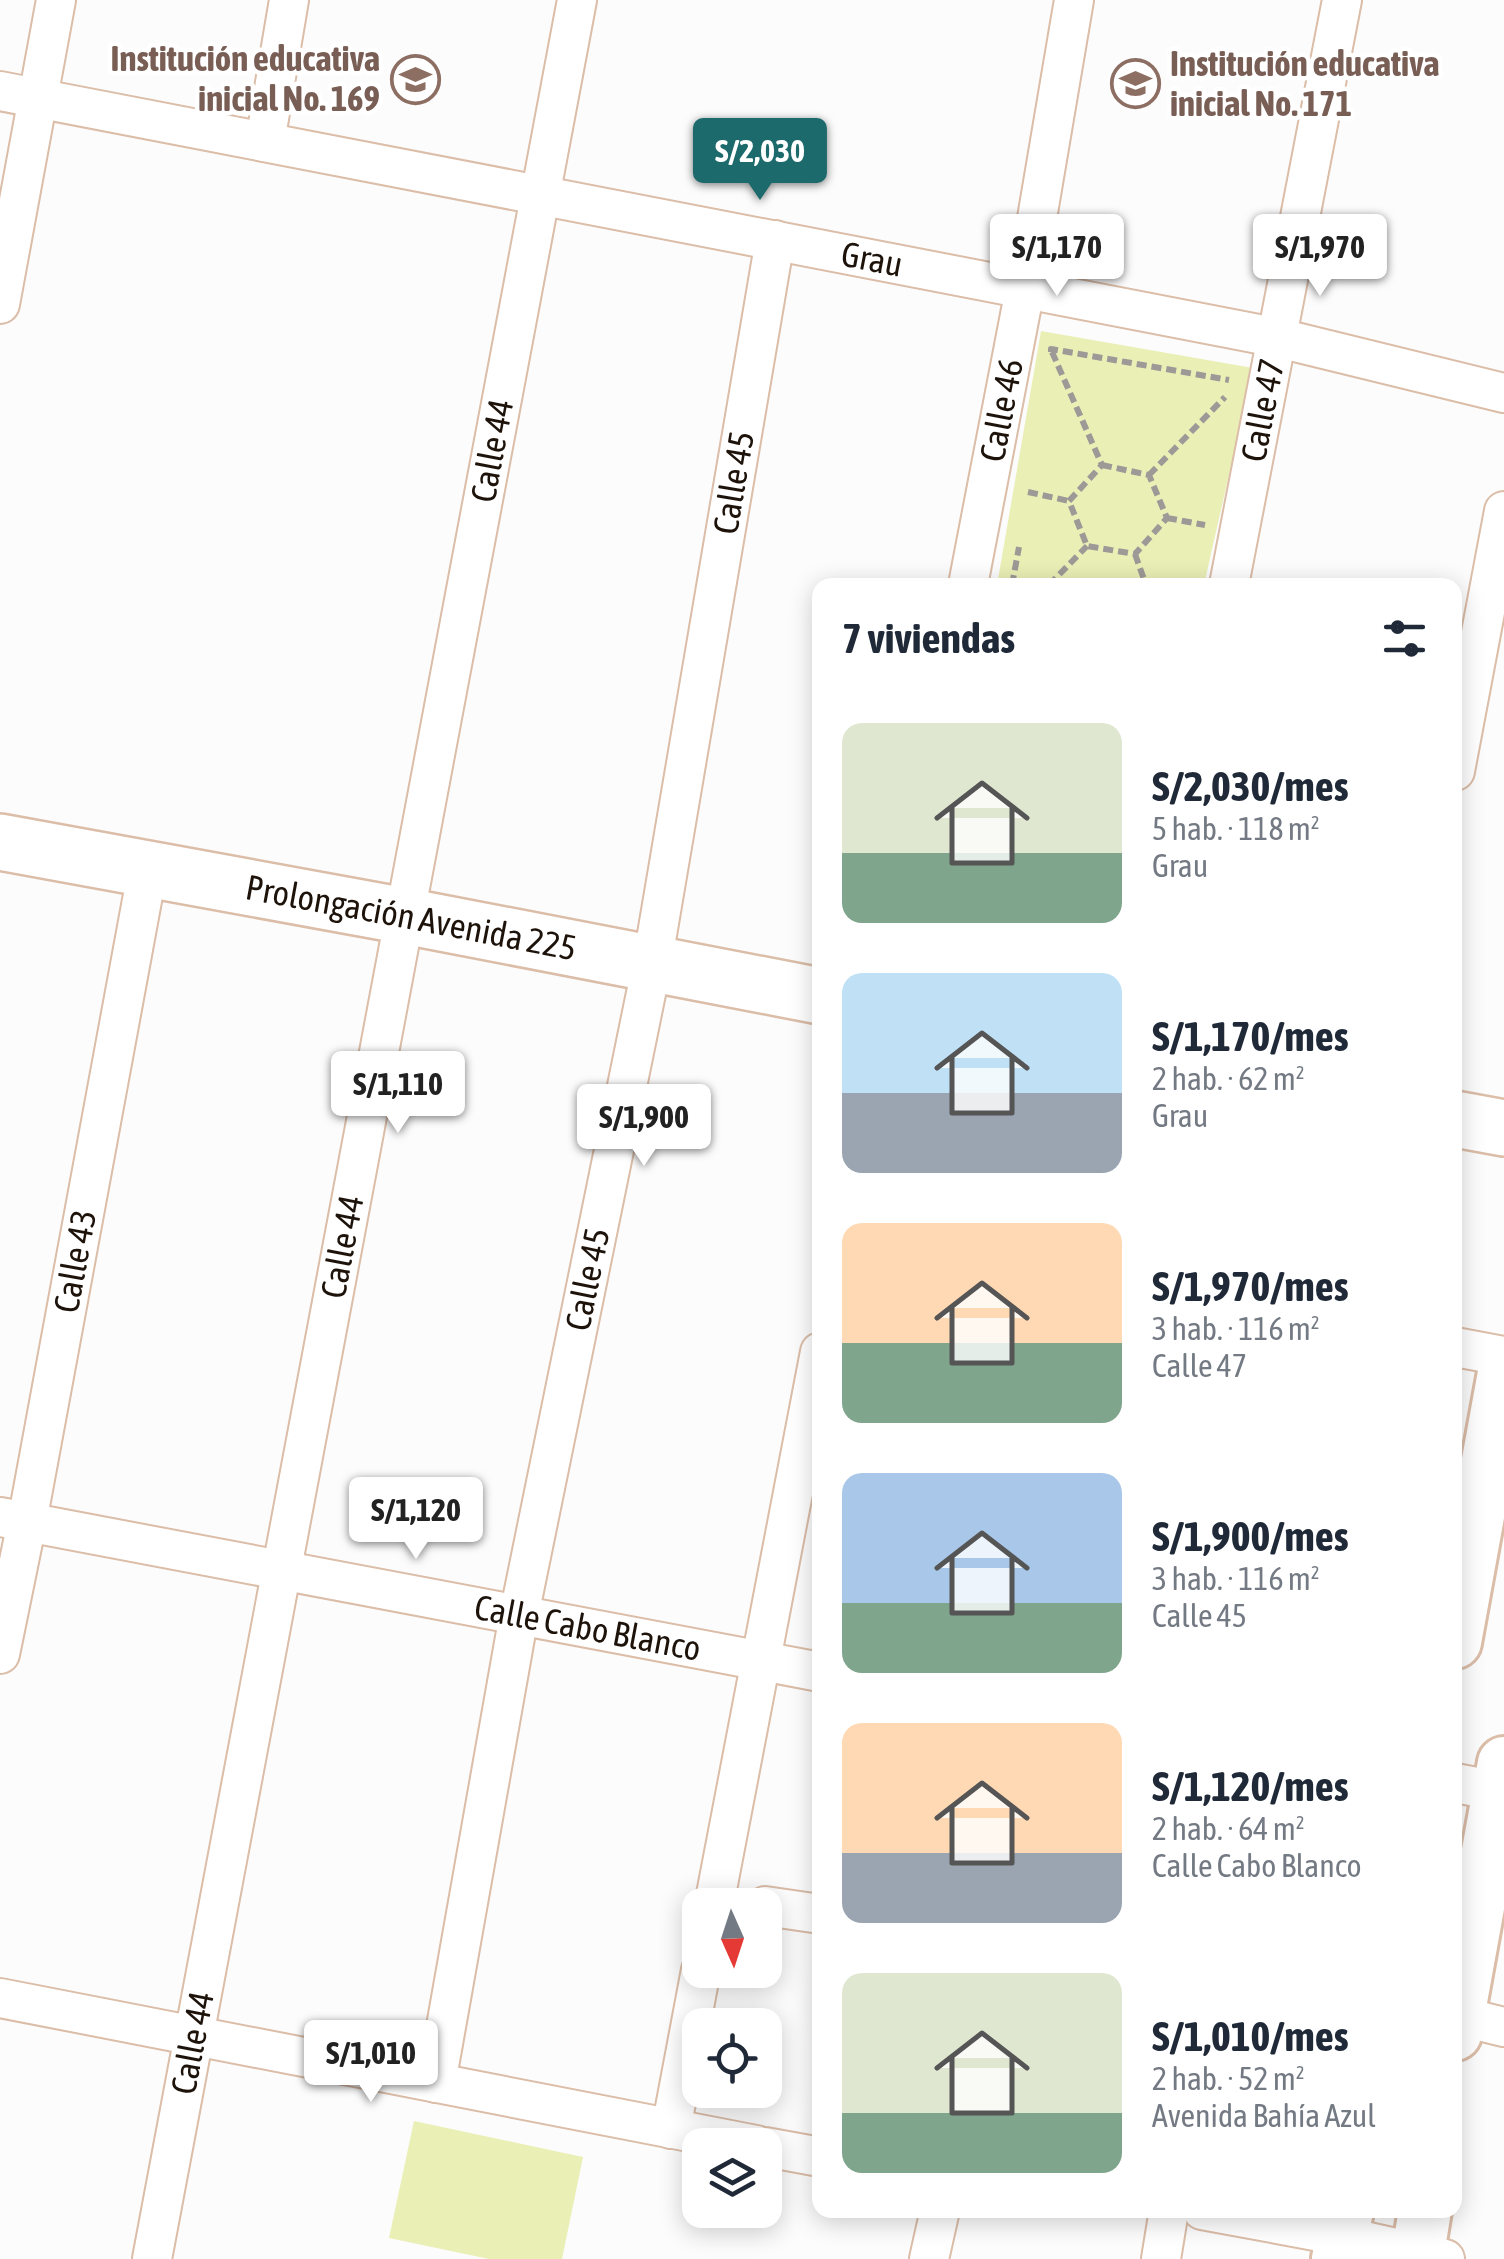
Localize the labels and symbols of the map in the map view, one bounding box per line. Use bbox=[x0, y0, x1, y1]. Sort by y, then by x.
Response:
place label: Institución educativa inicial No. 169 bbox=[110, 38, 380, 118]
place label: Institución educativa inicial No. 171 bbox=[1170, 43, 1440, 123]
school or university icon: Institución educativa inicial No. 169 bbox=[389, 53, 441, 105]
school or university icon: Institución educativa inicial No. 171 bbox=[1109, 58, 1161, 110]
pin: S/2,030 bbox=[668, 118, 852, 203]
pin: S/1,170 bbox=[965, 214, 1149, 299]
pin: S/1,970 bbox=[1228, 214, 1412, 299]
street label: Grau bbox=[838, 233, 906, 284]
street label: Calle 46 bbox=[971, 355, 1030, 465]
street label: Calle 47 bbox=[1232, 355, 1291, 465]
street label: Calle 44 bbox=[462, 396, 520, 505]
street label: Calle 45 bbox=[704, 428, 761, 537]
street label: Prolongación Avenida 225 bbox=[243, 866, 580, 968]
pin: S/1,110 bbox=[306, 1051, 490, 1136]
pin: S/1,900 bbox=[552, 1084, 736, 1169]
street label: Calle 44 bbox=[312, 1192, 371, 1301]
street label: Calle 43 bbox=[45, 1206, 103, 1316]
street label: Calle 45 bbox=[557, 1224, 617, 1334]
pin: S/1,120 bbox=[324, 1477, 508, 1562]
street label: Calle Cabo Blanco bbox=[471, 1586, 704, 1668]
north arrow bbox=[682, 1888, 782, 1988]
street label: Calle 44 bbox=[162, 1988, 221, 2097]
pin: S/1,010 bbox=[279, 2020, 463, 2105]

